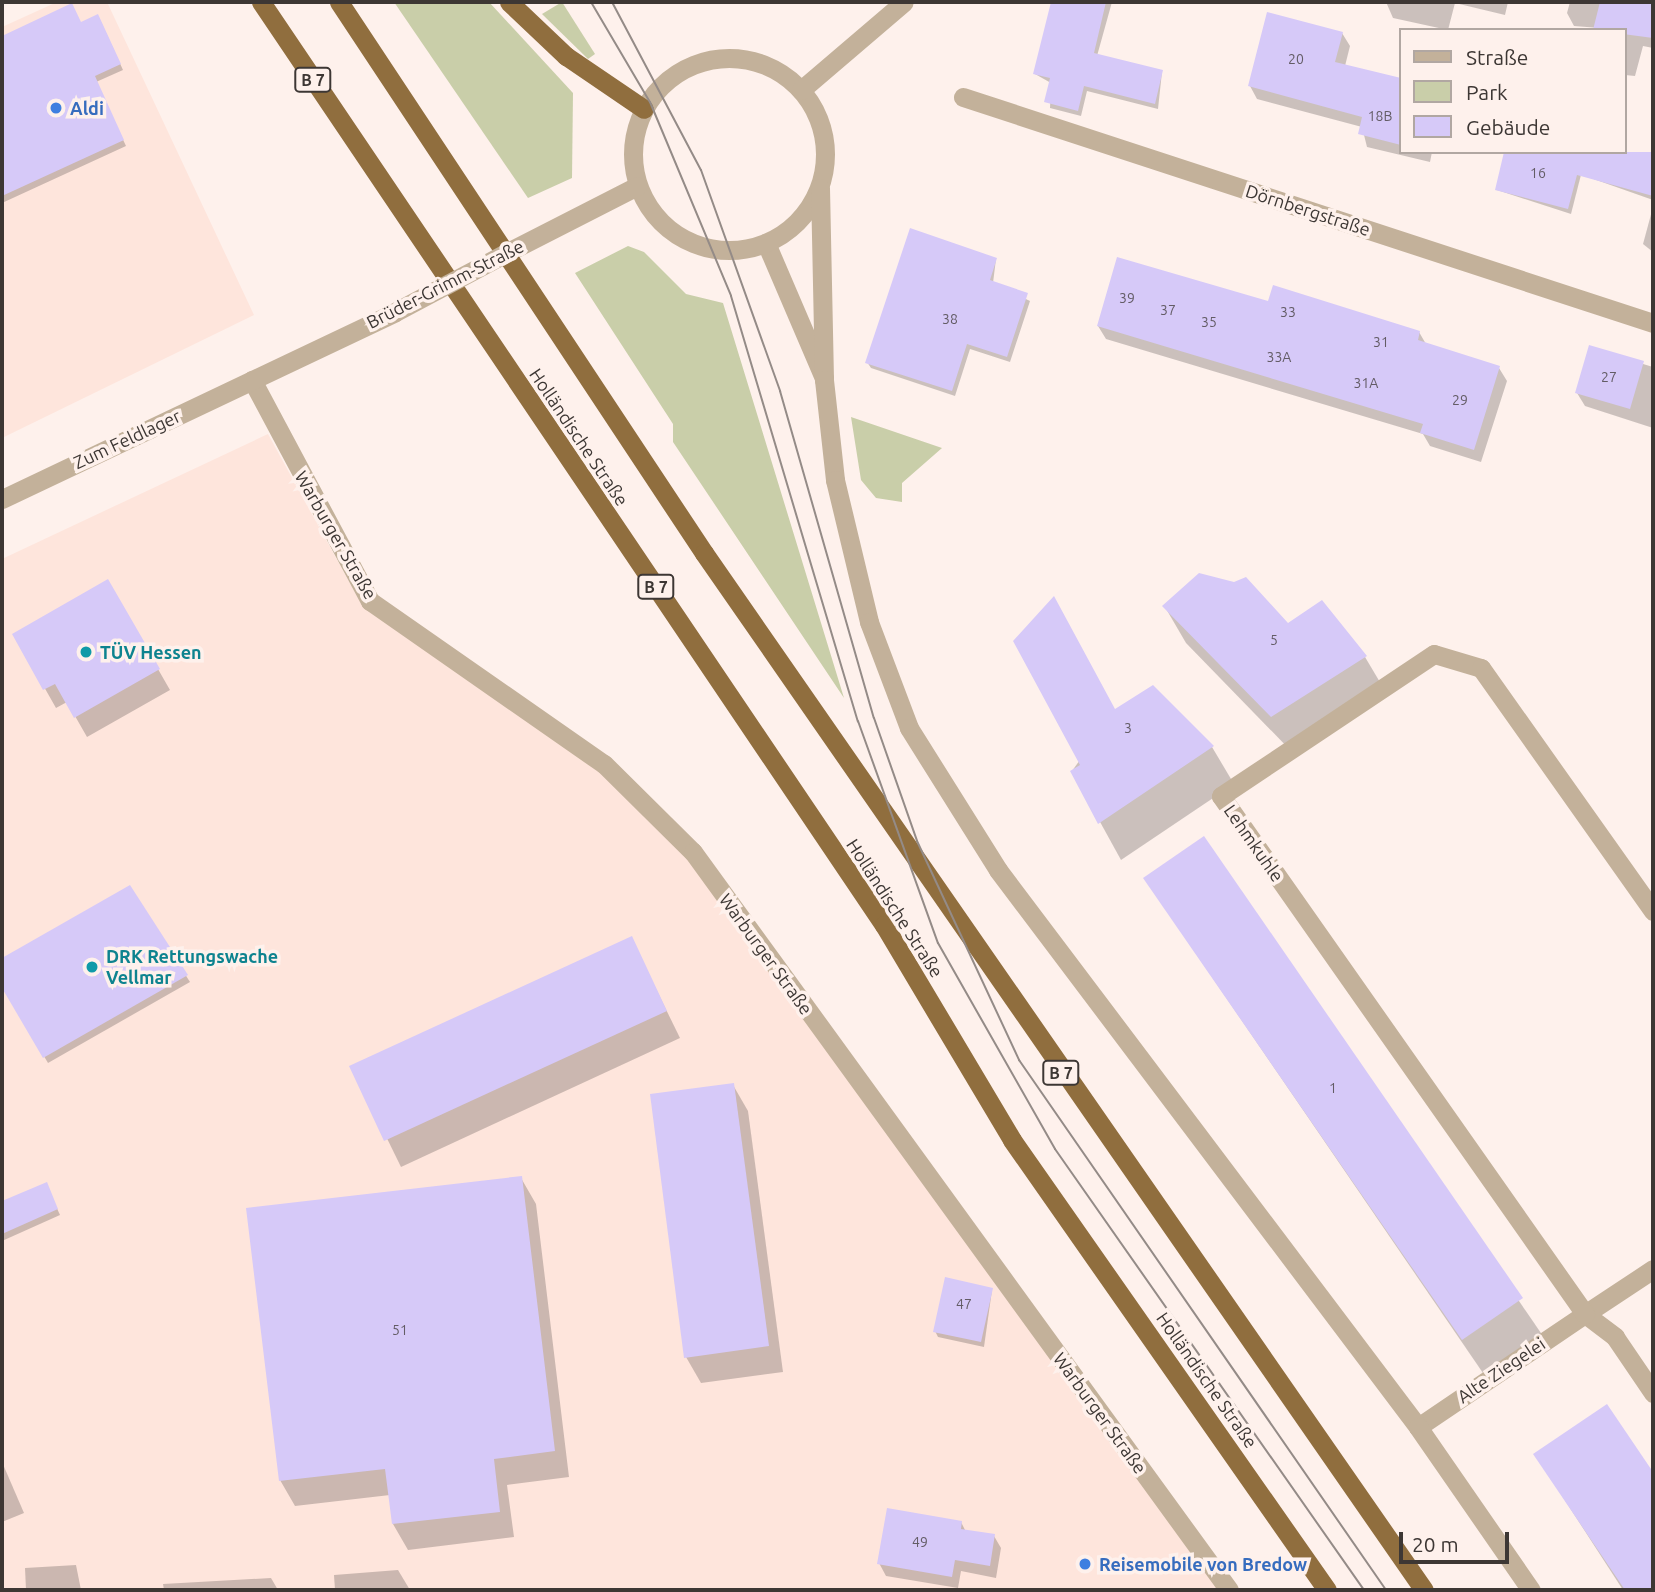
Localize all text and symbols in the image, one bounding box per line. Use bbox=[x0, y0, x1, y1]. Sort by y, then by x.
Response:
legend bbox=[1400, 28, 1627, 154]
text: Straße bbox=[1466, 45, 1528, 69]
house number: 20 bbox=[1288, 51, 1304, 67]
road number: B 7 bbox=[294, 68, 332, 92]
text: Park bbox=[1466, 80, 1508, 104]
place label: Aldi bbox=[70, 97, 104, 119]
marker: Aldi bbox=[48, 100, 64, 116]
house number: 18B bbox=[1368, 108, 1392, 124]
text: Gebäude bbox=[1466, 115, 1550, 139]
house number: 16 bbox=[1530, 165, 1546, 181]
street label: Dörnbergstraße bbox=[1243, 180, 1373, 240]
street label: Brüder-Grimm-Straße bbox=[363, 235, 527, 333]
house number: 39 bbox=[1119, 290, 1135, 306]
house number: 37 bbox=[1160, 302, 1176, 318]
house number: 33 bbox=[1280, 304, 1296, 320]
house number: 38 bbox=[942, 311, 958, 327]
house number: 35 bbox=[1201, 314, 1217, 330]
house number: 31 bbox=[1373, 334, 1389, 350]
house number: 33A bbox=[1267, 349, 1291, 365]
street label: Holländische Straße bbox=[525, 364, 633, 510]
house number: 27 bbox=[1601, 369, 1617, 385]
house number: 31A bbox=[1354, 375, 1378, 391]
house number: 29 bbox=[1452, 392, 1468, 408]
street label: Zum Feldlager bbox=[70, 405, 184, 473]
street label: Warburger Straße bbox=[291, 467, 381, 603]
road number: B 7 bbox=[637, 574, 675, 600]
house number: 5 bbox=[1270, 632, 1278, 648]
place label: TÜV Hessen bbox=[100, 641, 202, 663]
marker: TÜV Hessen bbox=[78, 644, 94, 660]
house number: 3 bbox=[1124, 720, 1132, 736]
street label: Lehmkuhle bbox=[1220, 800, 1288, 886]
street label: Holländische Straße bbox=[842, 835, 948, 981]
street label: Warburger Straße bbox=[715, 889, 817, 1019]
place label: DRK Rettungswache Vellmar bbox=[106, 946, 278, 988]
marker: DRK Rettungswache Vellmar bbox=[84, 959, 100, 975]
road number: B 7 bbox=[1042, 1060, 1080, 1086]
house number: 1 bbox=[1329, 1080, 1337, 1096]
house number: 47 bbox=[956, 1296, 972, 1312]
street label: Holländische Straße bbox=[1152, 1308, 1262, 1452]
house number: 51 bbox=[392, 1322, 408, 1338]
street label: Alte Ziegelei bbox=[1453, 1333, 1549, 1407]
street label: Warburger Straße bbox=[1049, 1348, 1151, 1478]
scale bar bbox=[1403, 1518, 1513, 1562]
text: 20 m bbox=[1412, 1532, 1459, 1556]
house number: 49 bbox=[912, 1534, 928, 1550]
place label: Reisemobile von Bredow bbox=[1099, 1553, 1307, 1575]
marker: Reisemobile von Bredow bbox=[1077, 1556, 1093, 1572]

